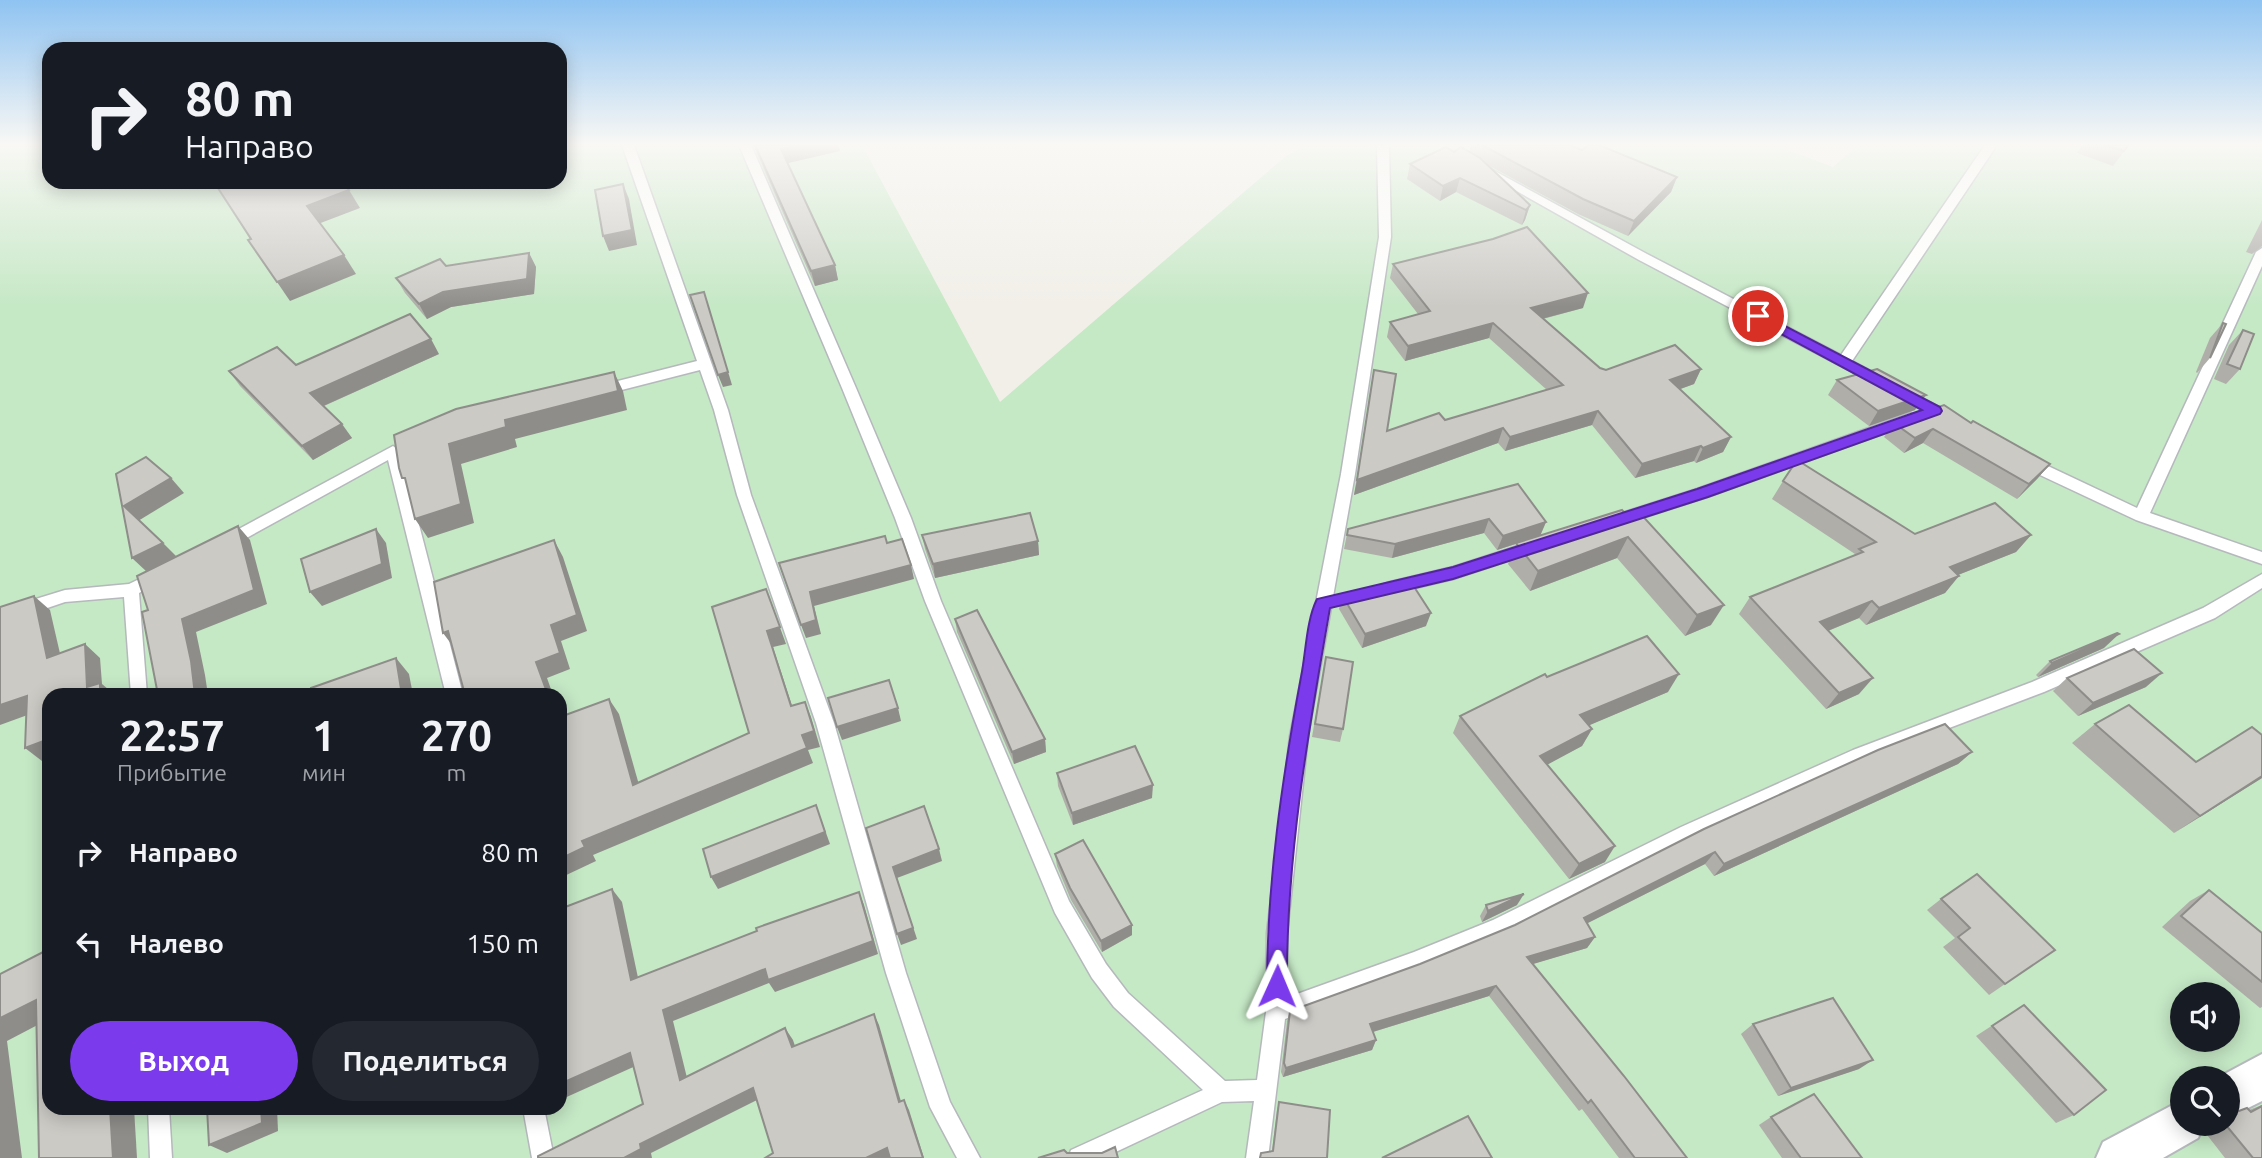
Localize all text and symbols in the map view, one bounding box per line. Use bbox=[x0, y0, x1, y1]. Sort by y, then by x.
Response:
icon: right bbox=[70, 70, 161, 161]
text: 80 m bbox=[185, 70, 294, 125]
text: Направо bbox=[185, 128, 314, 164]
pin bbox=[1728, 286, 1788, 346]
icon: arrive bbox=[1739, 297, 1777, 335]
text: 22:57 bbox=[119, 712, 225, 759]
text: 1 bbox=[312, 712, 336, 759]
text: 270 bbox=[421, 712, 492, 759]
text: Прибытие bbox=[117, 760, 227, 785]
text: мин bbox=[302, 760, 346, 785]
text: m bbox=[446, 760, 466, 785]
icon: right bbox=[70, 834, 108, 872]
text: Направо bbox=[129, 838, 238, 867]
text: 80 m bbox=[481, 838, 539, 867]
icon: left bbox=[70, 925, 108, 963]
text: Налево bbox=[129, 929, 224, 958]
text: 150 m bbox=[467, 929, 539, 958]
position arrow bbox=[1240, 949, 1314, 1023]
map controls bbox=[2170, 982, 2240, 1136]
button: sound bbox=[2170, 982, 2240, 1052]
button: Выход bbox=[70, 1021, 298, 1101]
button: Поделиться bbox=[312, 1021, 539, 1101]
button: search bbox=[2170, 1066, 2240, 1136]

